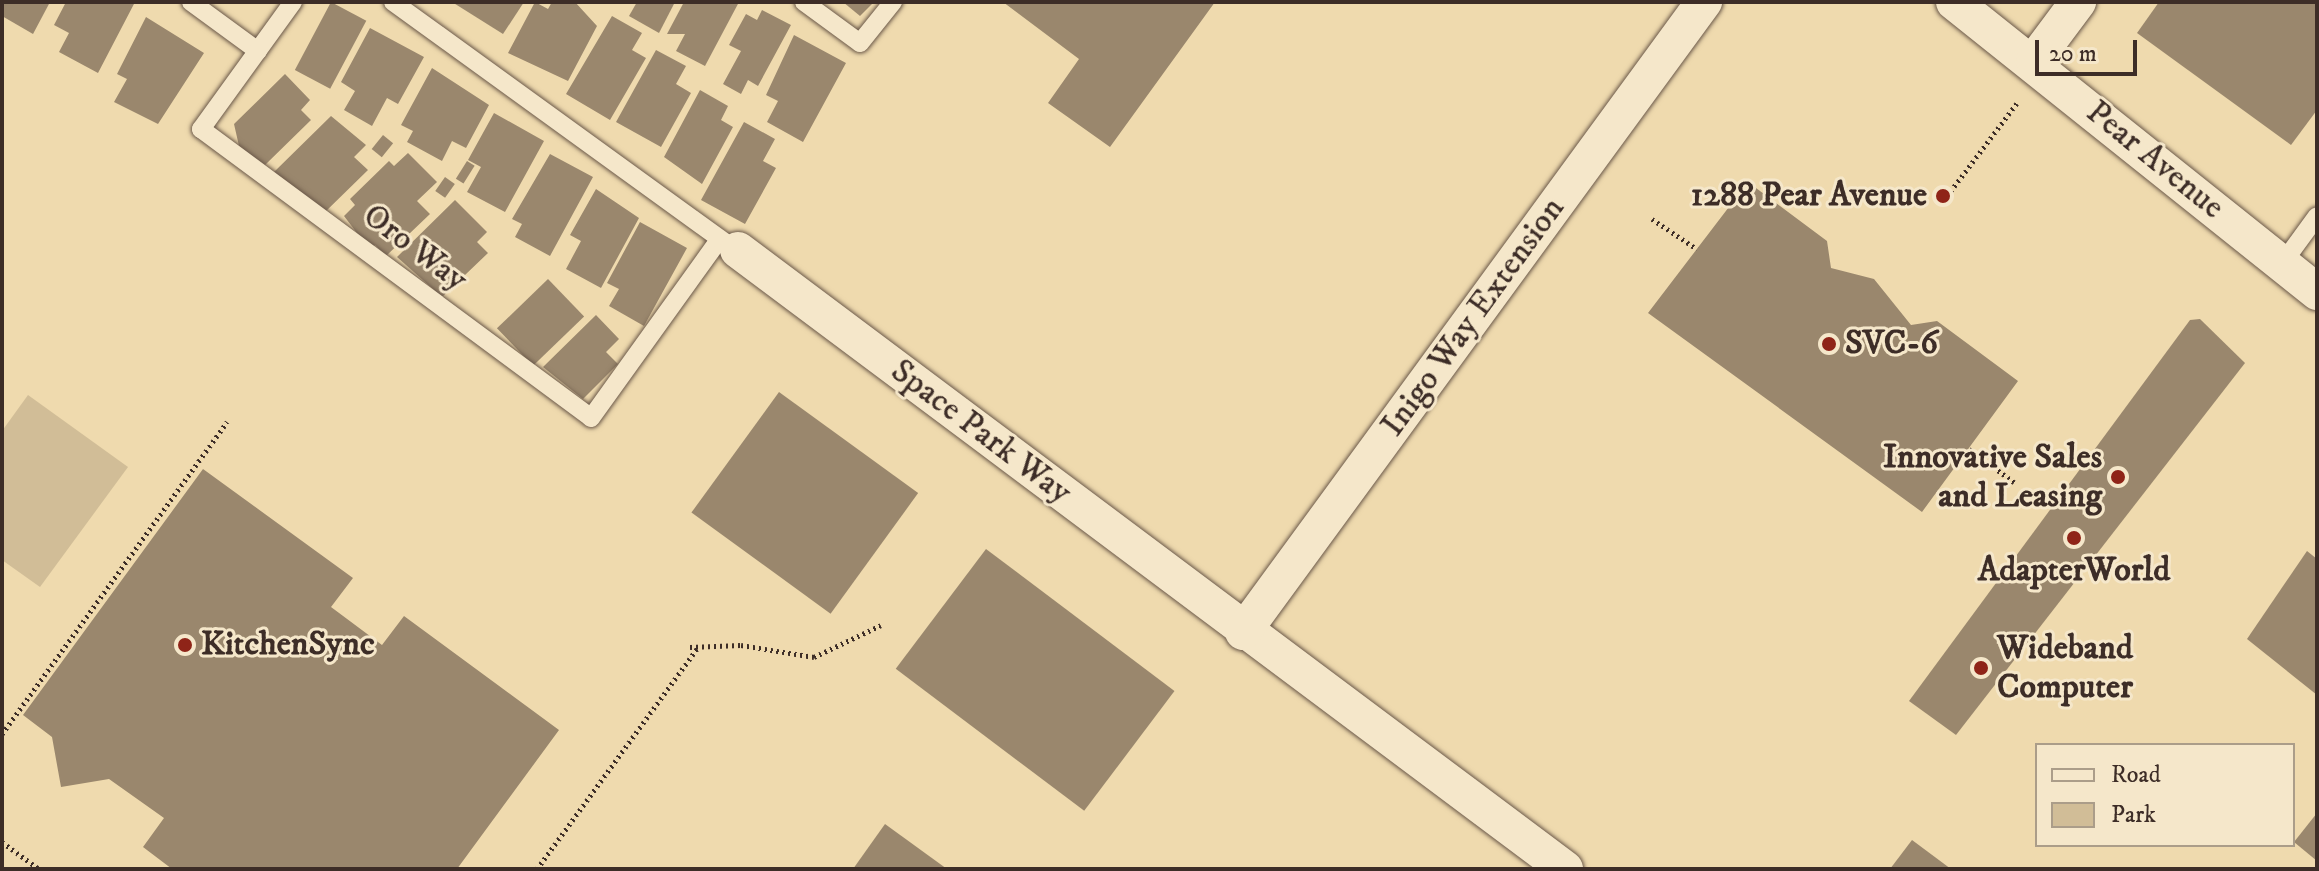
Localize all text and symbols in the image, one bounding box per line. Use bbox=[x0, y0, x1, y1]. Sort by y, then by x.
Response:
scale bar bbox=[2039, 24, 2141, 74]
text: 20 m bbox=[2049, 39, 2097, 69]
street label: Pear Avenue bbox=[2078, 92, 2232, 228]
place label: 1288 Pear Avenue bbox=[1691, 176, 1927, 216]
marker: 1288 Pear Avenue bbox=[1934, 187, 1952, 205]
street label: Inigo Way Extension bbox=[1373, 189, 1573, 445]
street label: Oro Way bbox=[355, 196, 475, 300]
place label: SVC-6 bbox=[1845, 324, 1938, 364]
marker: SVC-6 bbox=[1820, 335, 1838, 353]
street label: Space Park Way bbox=[883, 351, 1079, 513]
place label: Innovative Sales and Leasing bbox=[1883, 437, 2102, 516]
marker: Innovative Sales and Leasing bbox=[2109, 468, 2127, 486]
marker: AdapterWorld bbox=[2065, 529, 2083, 547]
place label: AdapterWorld bbox=[1978, 551, 2170, 591]
place label: KitchenSync bbox=[201, 625, 375, 665]
place label: Wideband Computer bbox=[1997, 628, 2133, 708]
marker: KitchenSync bbox=[176, 636, 194, 654]
marker: Wideband Computer bbox=[1972, 659, 1990, 677]
legend bbox=[2035, 743, 2295, 847]
text: Road bbox=[2111, 760, 2161, 790]
text: Park bbox=[2111, 800, 2156, 830]

